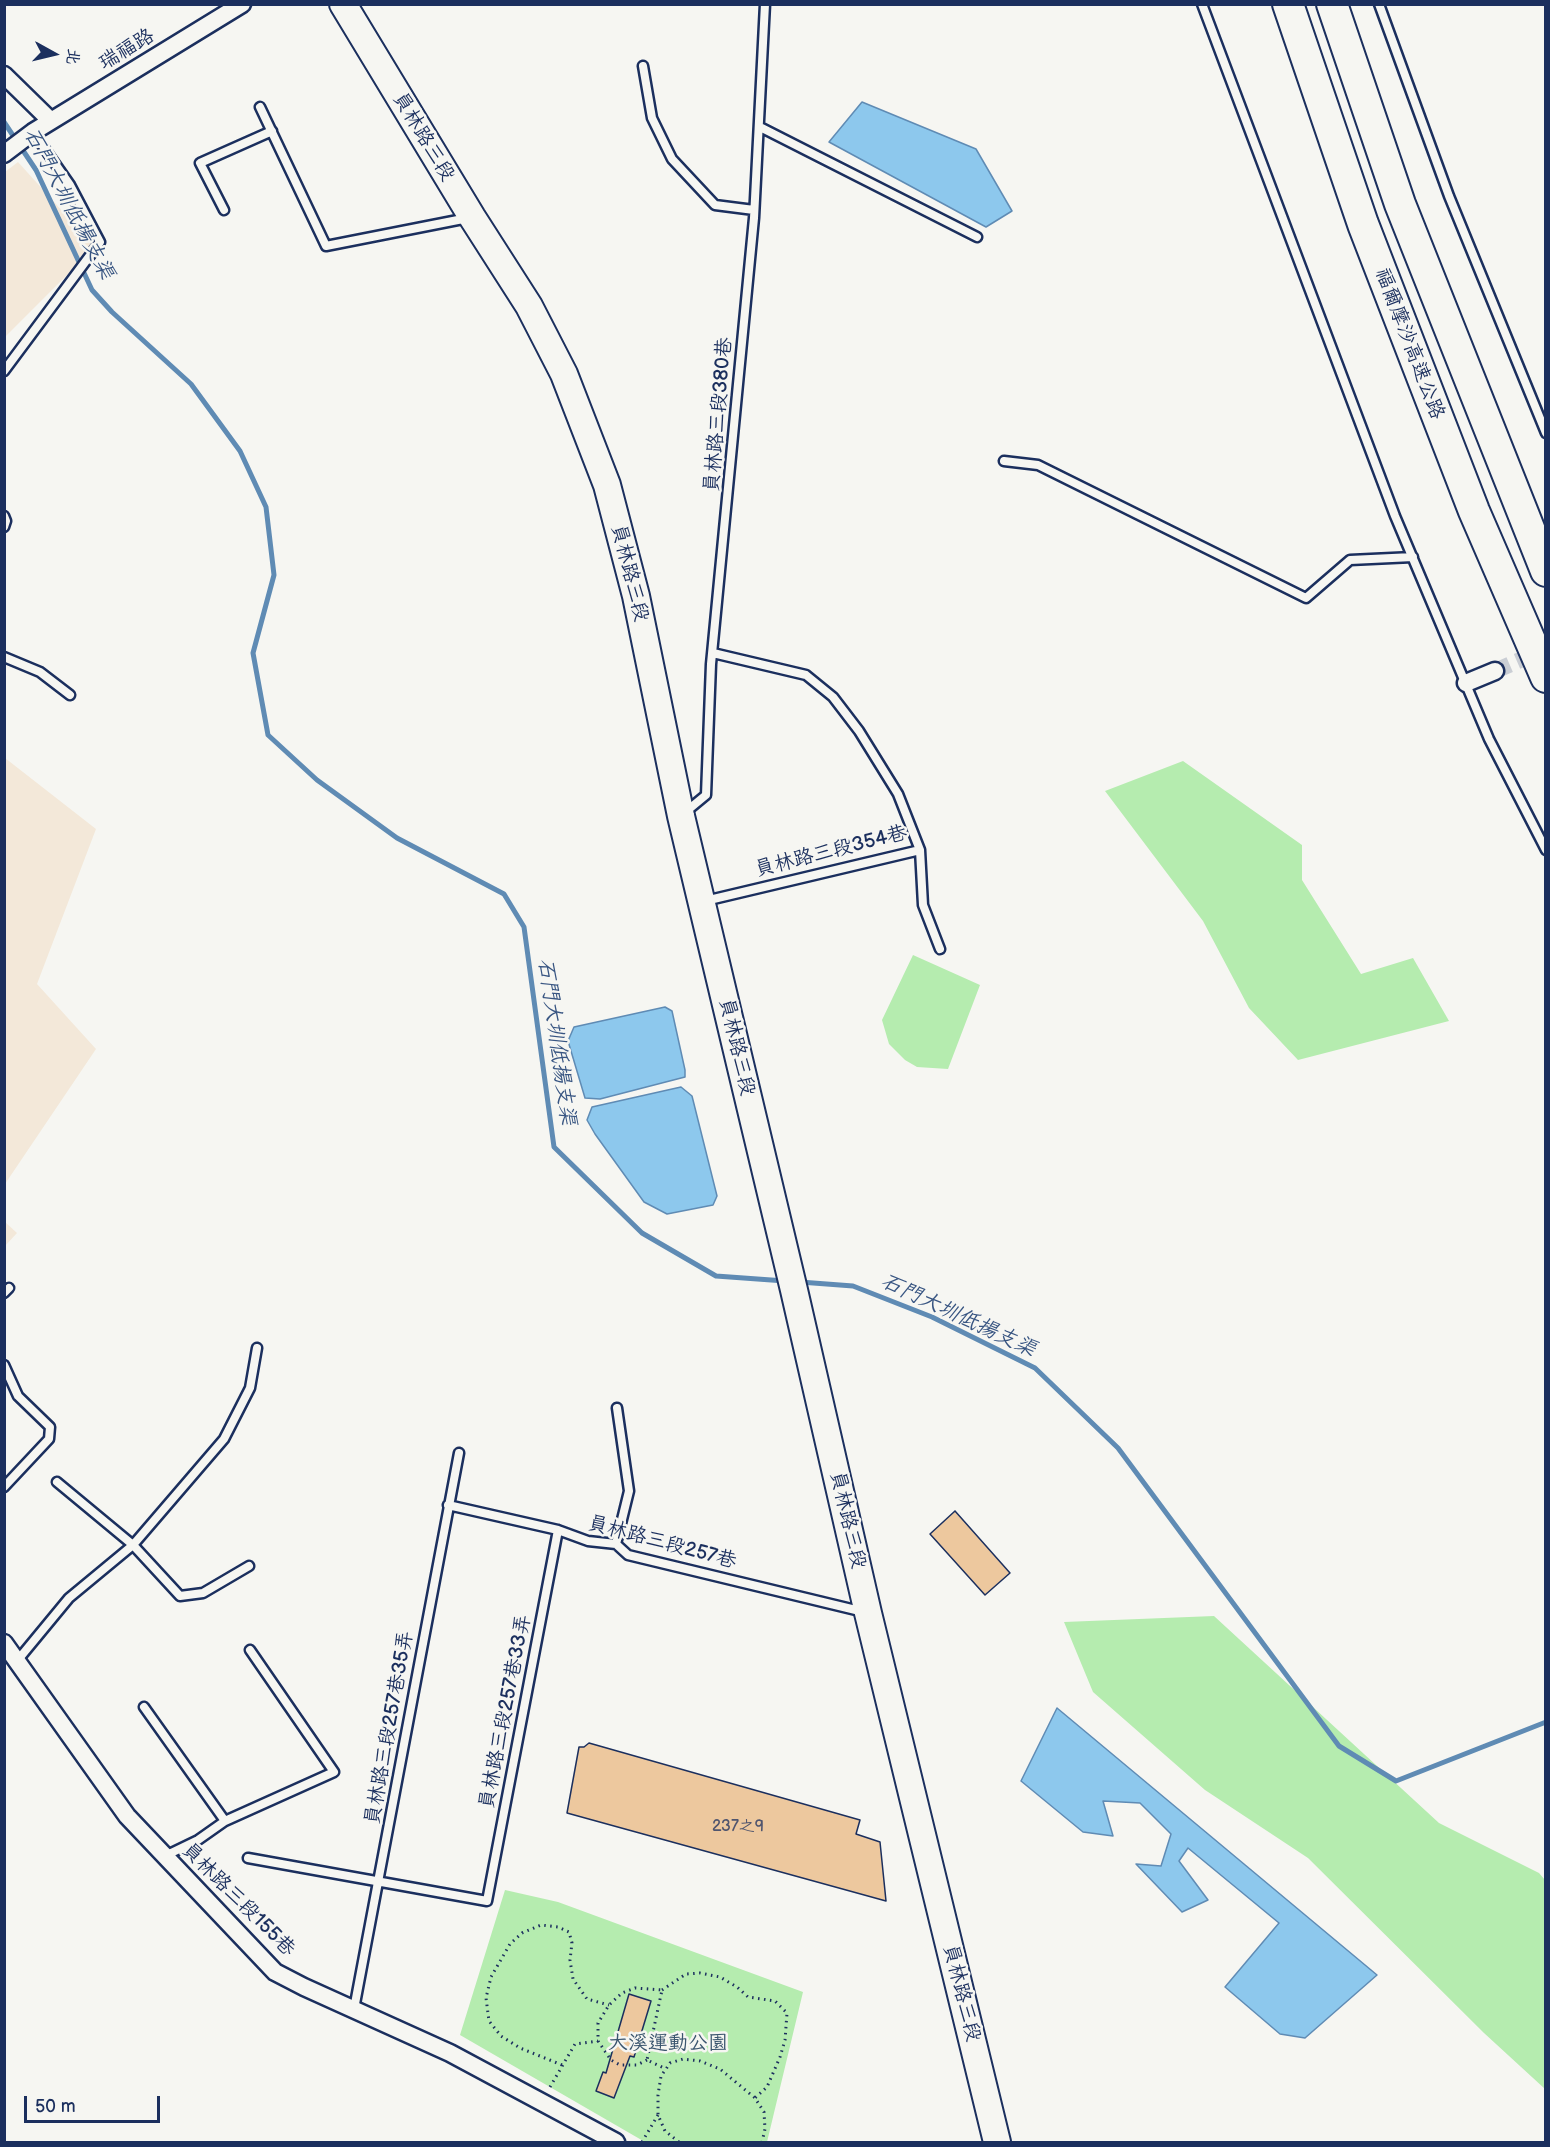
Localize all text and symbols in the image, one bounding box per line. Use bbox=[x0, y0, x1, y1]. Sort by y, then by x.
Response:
north arrow bbox=[24, 24, 84, 84]
street label: 瑞福路 bbox=[95, 24, 159, 76]
text: 北 bbox=[62, 47, 83, 66]
street label: 員林路三段 bbox=[387, 88, 459, 186]
water label: 石門大圳低揚支渠 bbox=[17, 124, 119, 284]
street label: 福爾摩沙高速公路 bbox=[1369, 265, 1449, 423]
street label: 員林路三段380巷 bbox=[700, 336, 738, 494]
street label: 員林路三段 bbox=[605, 522, 653, 624]
street label: 員林路三段354巷 bbox=[752, 821, 910, 883]
water label: 石門大圳低揚支渠 bbox=[532, 957, 580, 1127]
street label: 員林路三段 bbox=[713, 996, 759, 1098]
water label: 石門大圳低揚支渠 bbox=[877, 1269, 1039, 1363]
street label: 員林路三段 bbox=[824, 1469, 870, 1571]
street label: 員林路三段257巷 bbox=[585, 1512, 739, 1574]
street label: 員林路三段257巷33弄 bbox=[475, 1613, 537, 1811]
street label: 員林路三段257巷35弄 bbox=[361, 1629, 419, 1827]
house number: 237之9 bbox=[712, 1817, 764, 1837]
street label: 員林路三段155巷 bbox=[176, 1838, 300, 1962]
street label: 員林路三段 bbox=[937, 1942, 985, 2044]
park label: 大溪運動公園 bbox=[608, 2032, 728, 2056]
scale bar bbox=[27, 2084, 164, 2122]
text: 50 m bbox=[35, 2096, 76, 2117]

